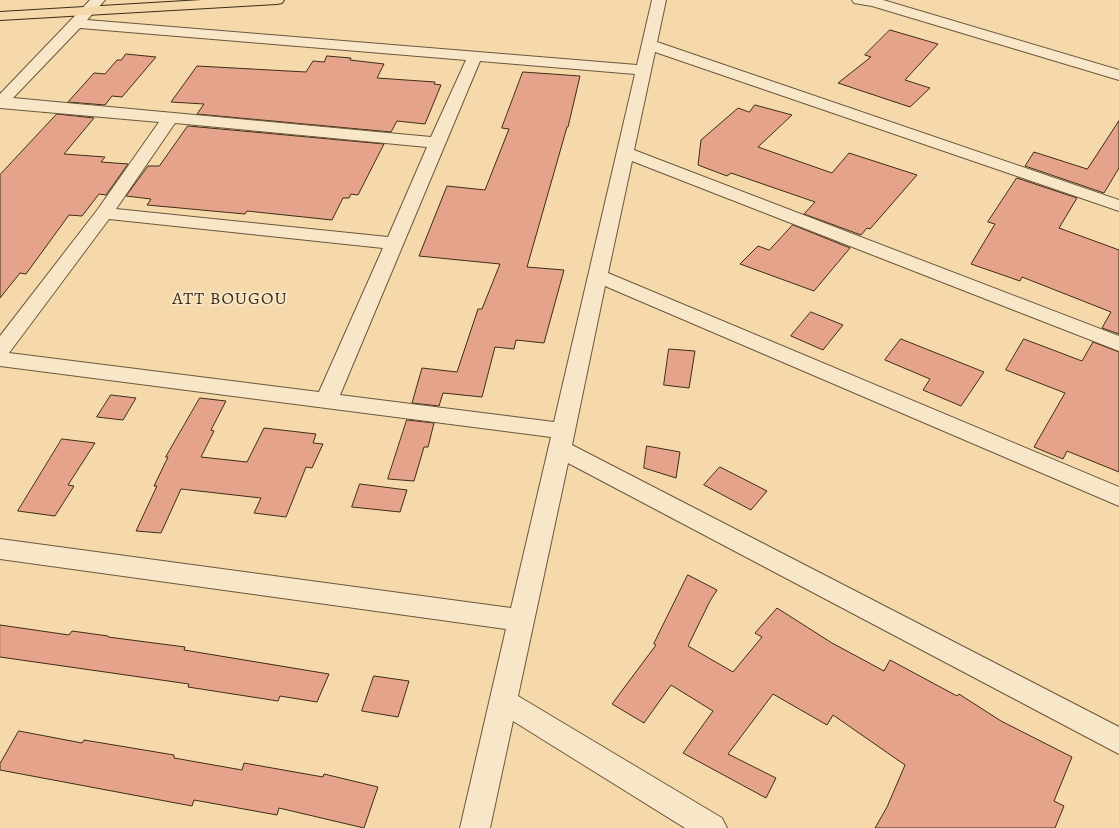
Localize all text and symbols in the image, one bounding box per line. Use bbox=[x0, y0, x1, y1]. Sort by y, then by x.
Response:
district label: ATT BOUGOU bbox=[172, 289, 288, 311]

